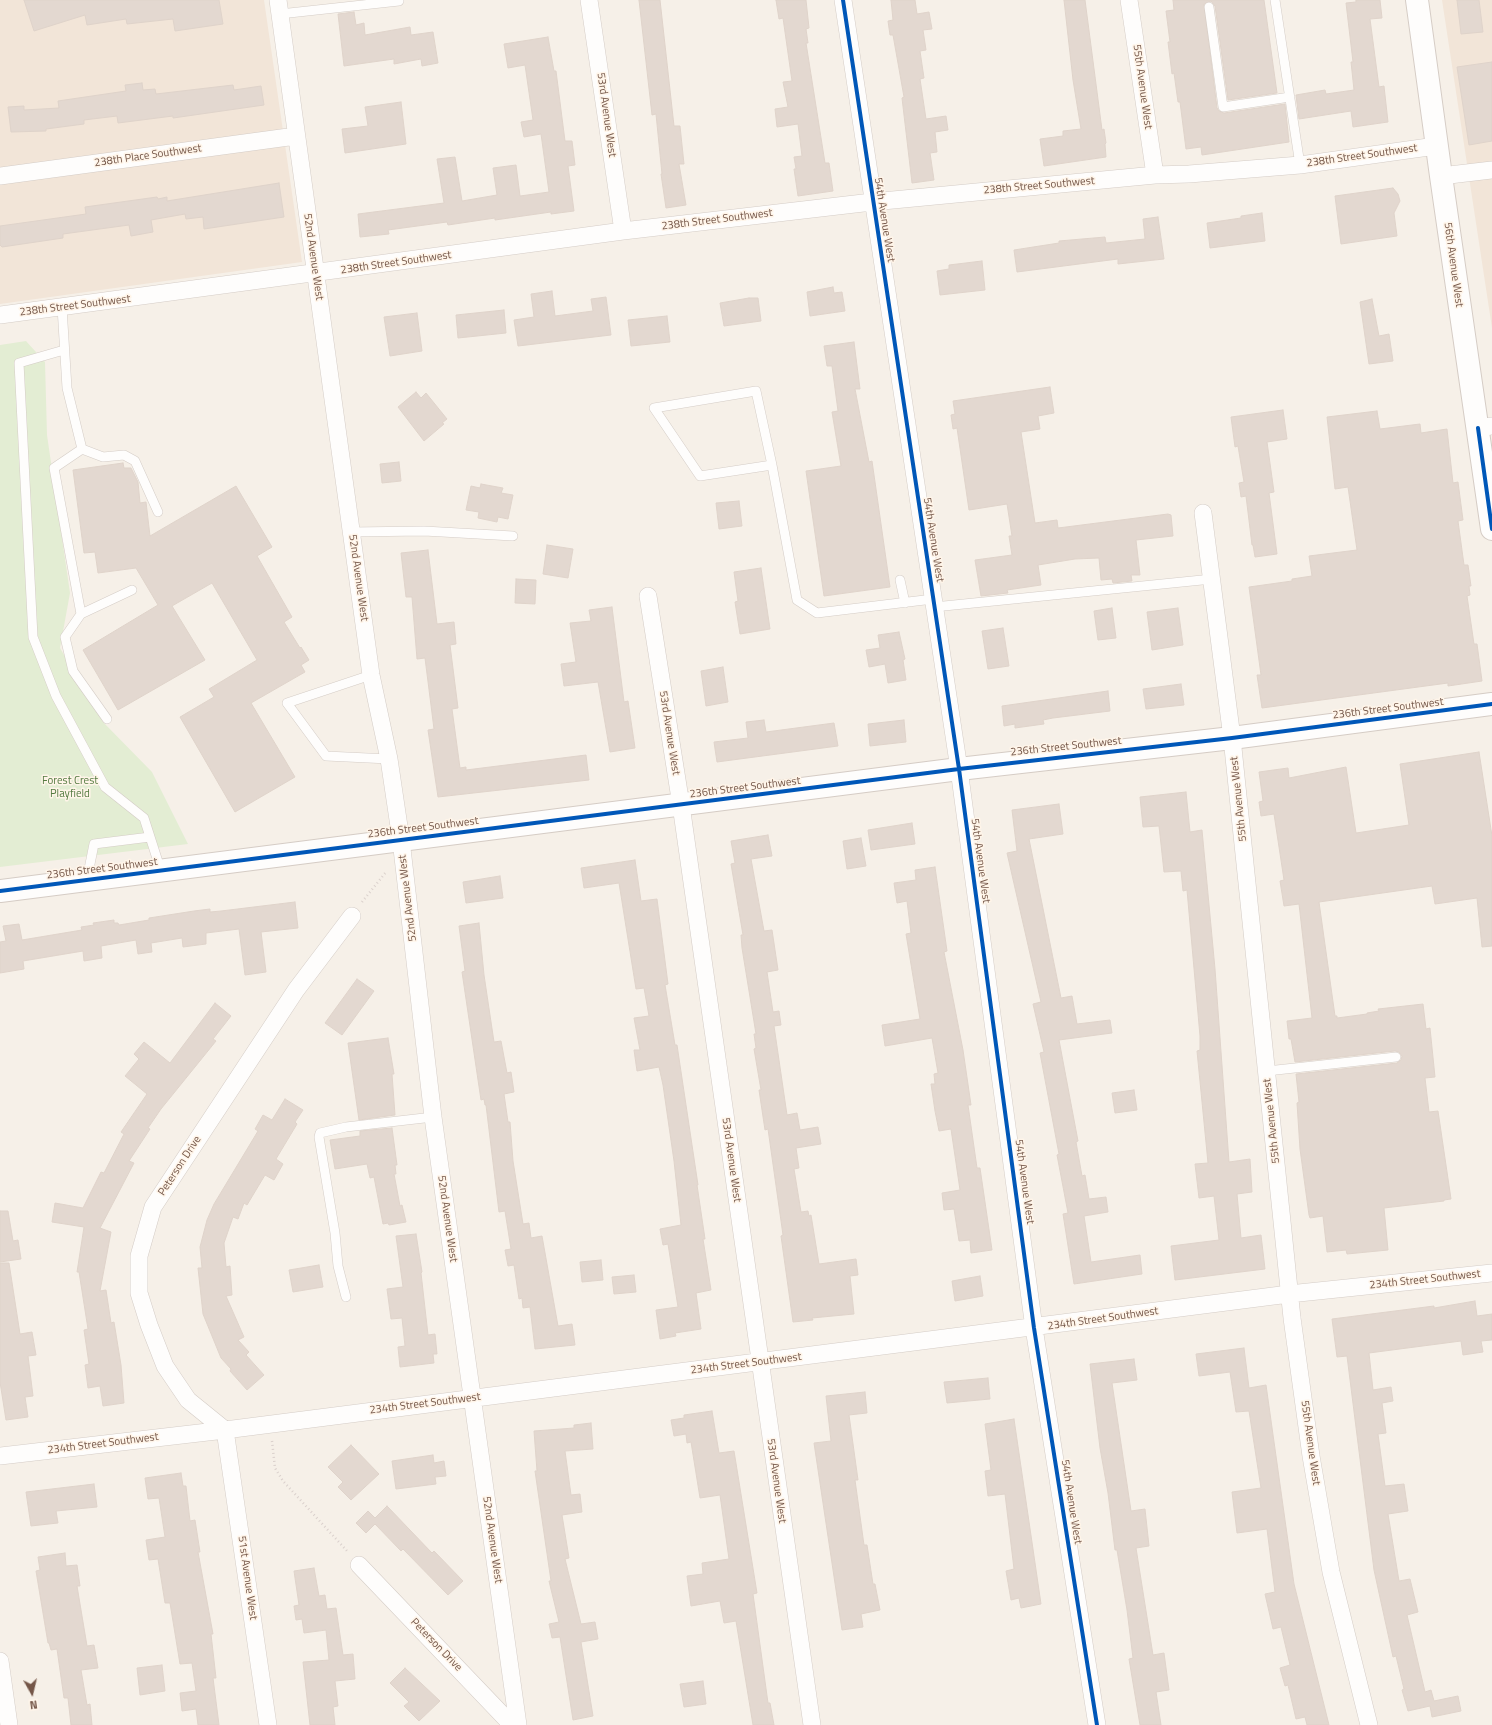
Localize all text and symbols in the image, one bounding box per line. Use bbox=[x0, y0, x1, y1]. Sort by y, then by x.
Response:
street label: 55th Avenue West bbox=[1130, 44, 1154, 130]
street label: 53rd Avenue West bbox=[594, 72, 618, 158]
street label: 238th Place Southwest bbox=[94, 142, 202, 170]
street label: 238th Street Southwest bbox=[1306, 142, 1418, 170]
street label: 238th Street Southwest bbox=[983, 175, 1095, 197]
street label: 54th Avenue West bbox=[871, 177, 897, 263]
street label: 238th Street Southwest bbox=[661, 207, 773, 233]
street label: 52nd Avenue West bbox=[300, 213, 326, 301]
street label: 56th Avenue West bbox=[1441, 222, 1465, 308]
street label: 238th Street Southwest bbox=[340, 249, 452, 277]
street label: 238th Street Southwest bbox=[19, 293, 131, 319]
street label: 54th Avenue West bbox=[920, 497, 946, 583]
street label: 52nd Avenue West bbox=[345, 534, 371, 622]
street label: 53rd Avenue West bbox=[656, 690, 682, 776]
street label: 236th Street Southwest bbox=[1332, 696, 1444, 722]
street label: 236th Street Southwest bbox=[1010, 735, 1122, 759]
street label: 55th Avenue West bbox=[1228, 756, 1250, 842]
park label: Forest Crest Playfield bbox=[42, 774, 98, 800]
street label: 236th Street Southwest bbox=[689, 775, 801, 801]
street label: 236th Street Southwest bbox=[367, 815, 479, 841]
street label: 54th Avenue West bbox=[968, 818, 992, 904]
street label: 52nd Avenue West bbox=[396, 854, 420, 942]
street label: 236th Street Southwest bbox=[46, 856, 158, 882]
street label: 55th Avenue West bbox=[1261, 1078, 1283, 1164]
street label: 53rd Avenue West bbox=[719, 1117, 743, 1203]
street label: Peterson Drive bbox=[156, 1134, 204, 1198]
street label: 54th Avenue West bbox=[1012, 1139, 1036, 1225]
street label: 52nd Avenue West bbox=[434, 1175, 460, 1263]
street label: 234th Street Southwest bbox=[1369, 1268, 1481, 1292]
street label: 234th Street Southwest bbox=[1047, 1305, 1159, 1333]
street label: 234th Street Southwest bbox=[690, 1351, 802, 1377]
street label: 234th Street Southwest bbox=[369, 1391, 481, 1417]
street label: 55th Avenue West bbox=[1298, 1400, 1322, 1486]
street label: 234th Street Southwest bbox=[47, 1431, 159, 1457]
street label: 53rd Avenue West bbox=[764, 1438, 788, 1524]
street label: 54th Avenue West bbox=[1058, 1459, 1084, 1545]
street label: 52nd Avenue West bbox=[479, 1496, 505, 1584]
street label: 51st Avenue West bbox=[235, 1535, 259, 1621]
street label: Peterson Drive bbox=[407, 1616, 465, 1674]
north arrow bbox=[12, 1673, 52, 1713]
text: N bbox=[29, 1696, 39, 1713]

